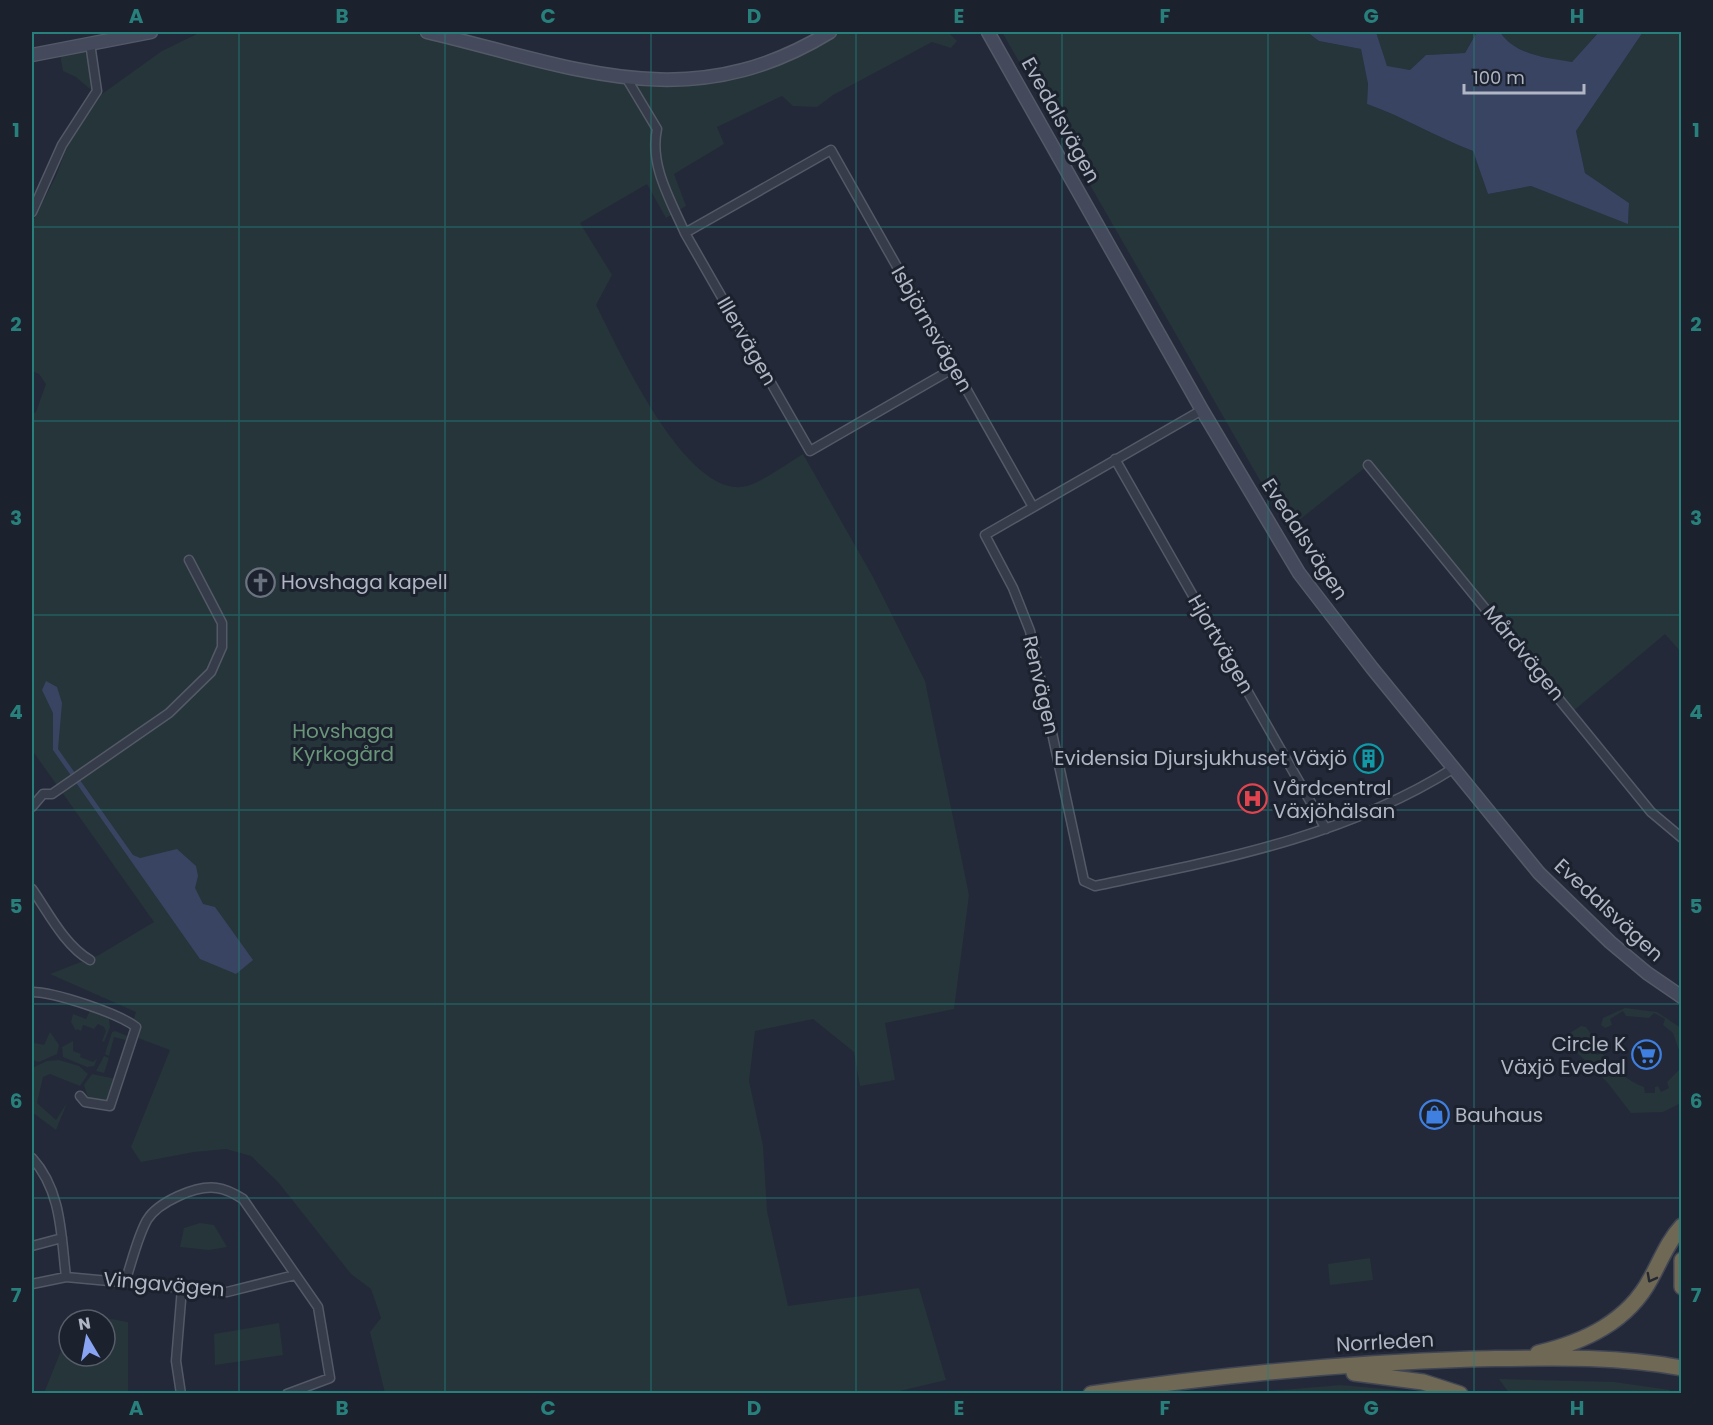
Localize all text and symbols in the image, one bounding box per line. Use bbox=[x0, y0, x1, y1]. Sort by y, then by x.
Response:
text: A bbox=[129, 2, 144, 30]
text: B bbox=[335, 2, 349, 30]
text: C bbox=[540, 2, 556, 30]
text: D bbox=[747, 2, 761, 30]
text: E bbox=[954, 2, 964, 30]
text: F bbox=[1160, 2, 1171, 30]
text: G bbox=[1363, 2, 1379, 30]
text: H bbox=[1570, 2, 1584, 30]
street label: Evedalsvägen bbox=[1015, 52, 1107, 188]
scale bar bbox=[1464, 57, 1584, 95]
text: 100 m bbox=[1473, 65, 1525, 90]
text: 1 bbox=[12, 116, 20, 144]
text: 1 bbox=[1692, 116, 1700, 144]
street label: Isbjörnsvägen bbox=[885, 261, 979, 397]
street label: Illervägen bbox=[710, 292, 784, 390]
text: 2 bbox=[10, 310, 22, 338]
text: 2 bbox=[1690, 310, 1702, 338]
street label: Evedalsvägen bbox=[1255, 473, 1355, 605]
text: 3 bbox=[10, 504, 22, 532]
text: 3 bbox=[1690, 504, 1702, 532]
church icon: Hovshaga kapell bbox=[244, 566, 276, 598]
place label: Hovshaga kapell bbox=[281, 568, 448, 596]
street label: Hjortvägen bbox=[1181, 589, 1261, 699]
street label: Mårdvägen bbox=[1477, 599, 1571, 707]
street label: Renvägen bbox=[1016, 633, 1066, 737]
text: 4 bbox=[9, 698, 23, 726]
text: 4 bbox=[1689, 698, 1703, 726]
park label: Hovshaga Kyrkogård bbox=[292, 717, 394, 768]
building icon: Evidensia Djursjukhuset Växjö bbox=[1352, 742, 1384, 774]
place label: Evidensia Djursjukhuset Växjö bbox=[1054, 744, 1347, 772]
place label: Vårdcentral Växjöhälsan bbox=[1273, 774, 1395, 825]
hospital icon: Vårdcentral Växjöhälsan bbox=[1236, 783, 1268, 815]
street label: Evedalsvägen bbox=[1548, 852, 1670, 968]
text: 5 bbox=[10, 892, 23, 920]
text: 5 bbox=[1690, 892, 1703, 920]
place label: Circle K Växjö Evedal bbox=[1500, 1030, 1626, 1081]
supermarket icon: Circle K Växjö Evedal bbox=[1631, 1039, 1663, 1071]
text: 6 bbox=[10, 1087, 22, 1115]
text: 6 bbox=[1690, 1087, 1702, 1115]
shop icon: Bauhaus bbox=[1418, 1099, 1450, 1131]
place label: Bauhaus bbox=[1455, 1101, 1543, 1129]
street label: Vingavägen bbox=[102, 1265, 226, 1303]
one-way arrow bbox=[1647, 1271, 1658, 1282]
text: 7 bbox=[11, 1281, 22, 1309]
text: 7 bbox=[1691, 1281, 1702, 1309]
north arrow bbox=[57, 1308, 117, 1368]
text: N bbox=[77, 1311, 92, 1336]
street label: Norrleden bbox=[1335, 1325, 1435, 1359]
text: A bbox=[129, 1394, 144, 1422]
text: B bbox=[335, 1394, 349, 1422]
text: C bbox=[540, 1394, 556, 1422]
text: D bbox=[747, 1394, 761, 1422]
text: E bbox=[954, 1394, 964, 1422]
text: F bbox=[1160, 1394, 1171, 1422]
text: G bbox=[1363, 1394, 1379, 1422]
text: H bbox=[1570, 1394, 1584, 1422]

